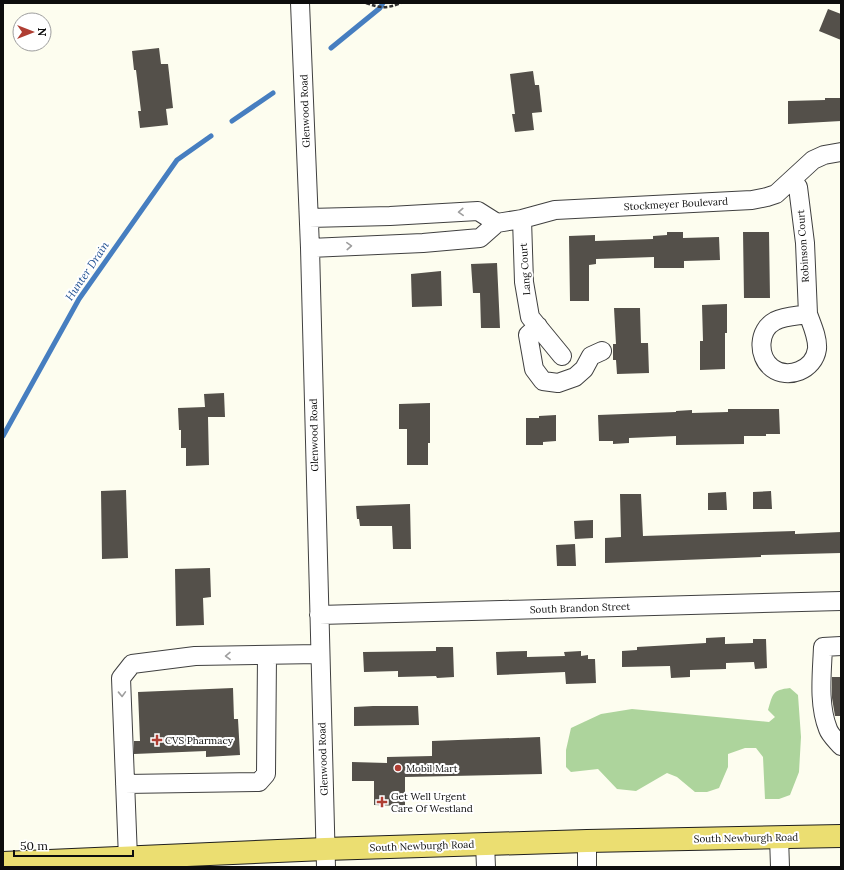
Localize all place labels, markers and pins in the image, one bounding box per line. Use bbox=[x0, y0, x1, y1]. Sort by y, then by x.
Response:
place label: CVS Pharmacy bbox=[165, 734, 234, 747]
marker: CVS Pharmacy bbox=[152, 735, 162, 745]
place label: Mobil Mart bbox=[406, 762, 458, 775]
marker: Mobil Mart bbox=[393, 763, 403, 773]
place label: Get Well Urgent Care Of Westland bbox=[391, 790, 473, 815]
marker: Get Well Urgent Care Of Westland bbox=[376, 796, 388, 808]

